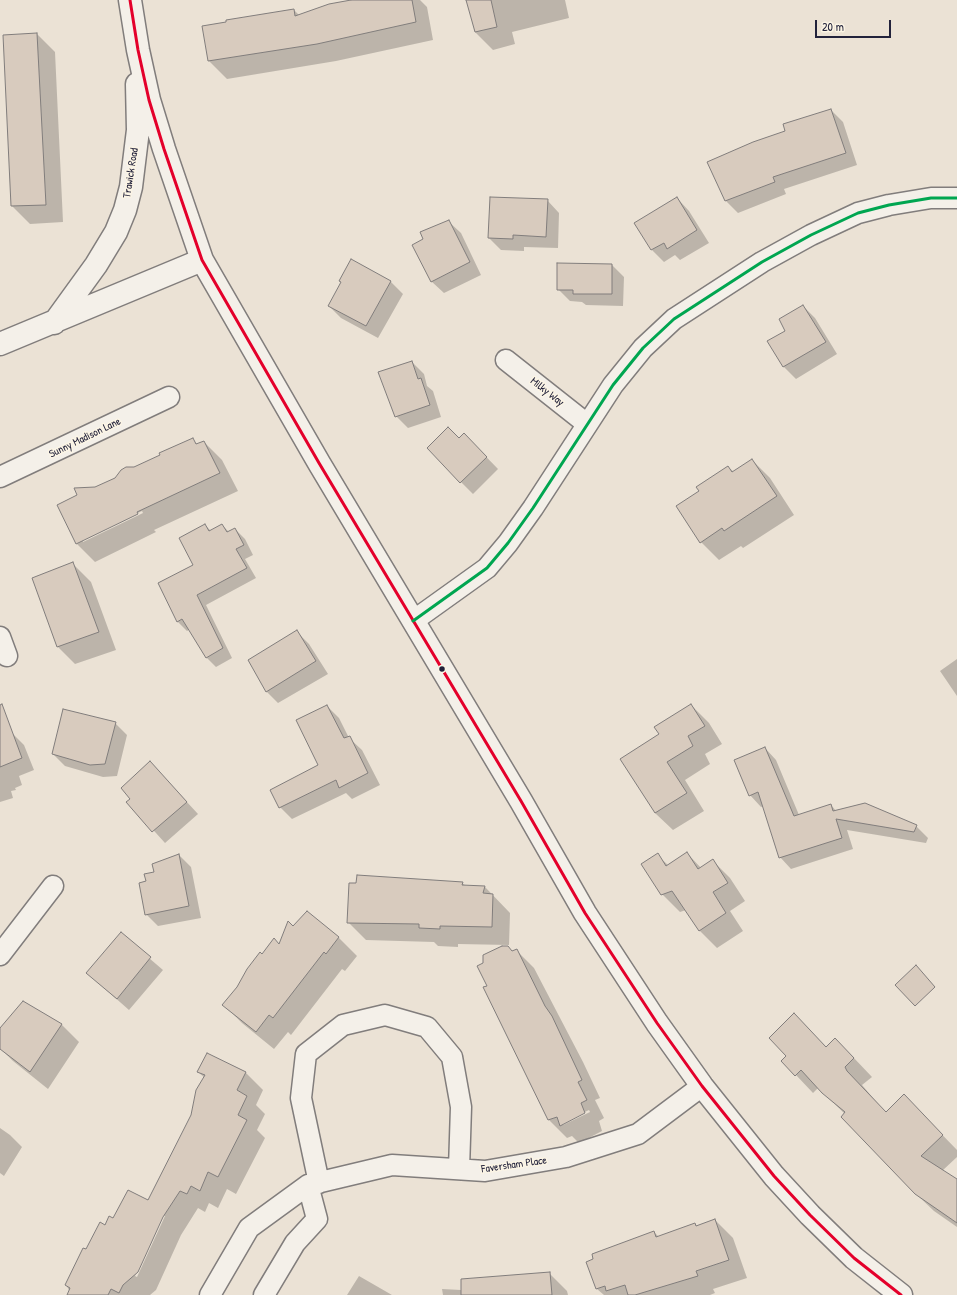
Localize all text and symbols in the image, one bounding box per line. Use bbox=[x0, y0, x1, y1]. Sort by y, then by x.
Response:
scale bar bbox=[817, 12, 893, 38]
text: 20 m bbox=[822, 18, 844, 35]
street label: Trawick Road bbox=[121, 147, 141, 199]
street label: Milky Way bbox=[527, 375, 567, 409]
street label: Sunny Madison Lane bbox=[47, 415, 123, 461]
unlabelled marker bbox=[437, 664, 447, 674]
street label: Faversham Place bbox=[481, 1154, 547, 1176]

